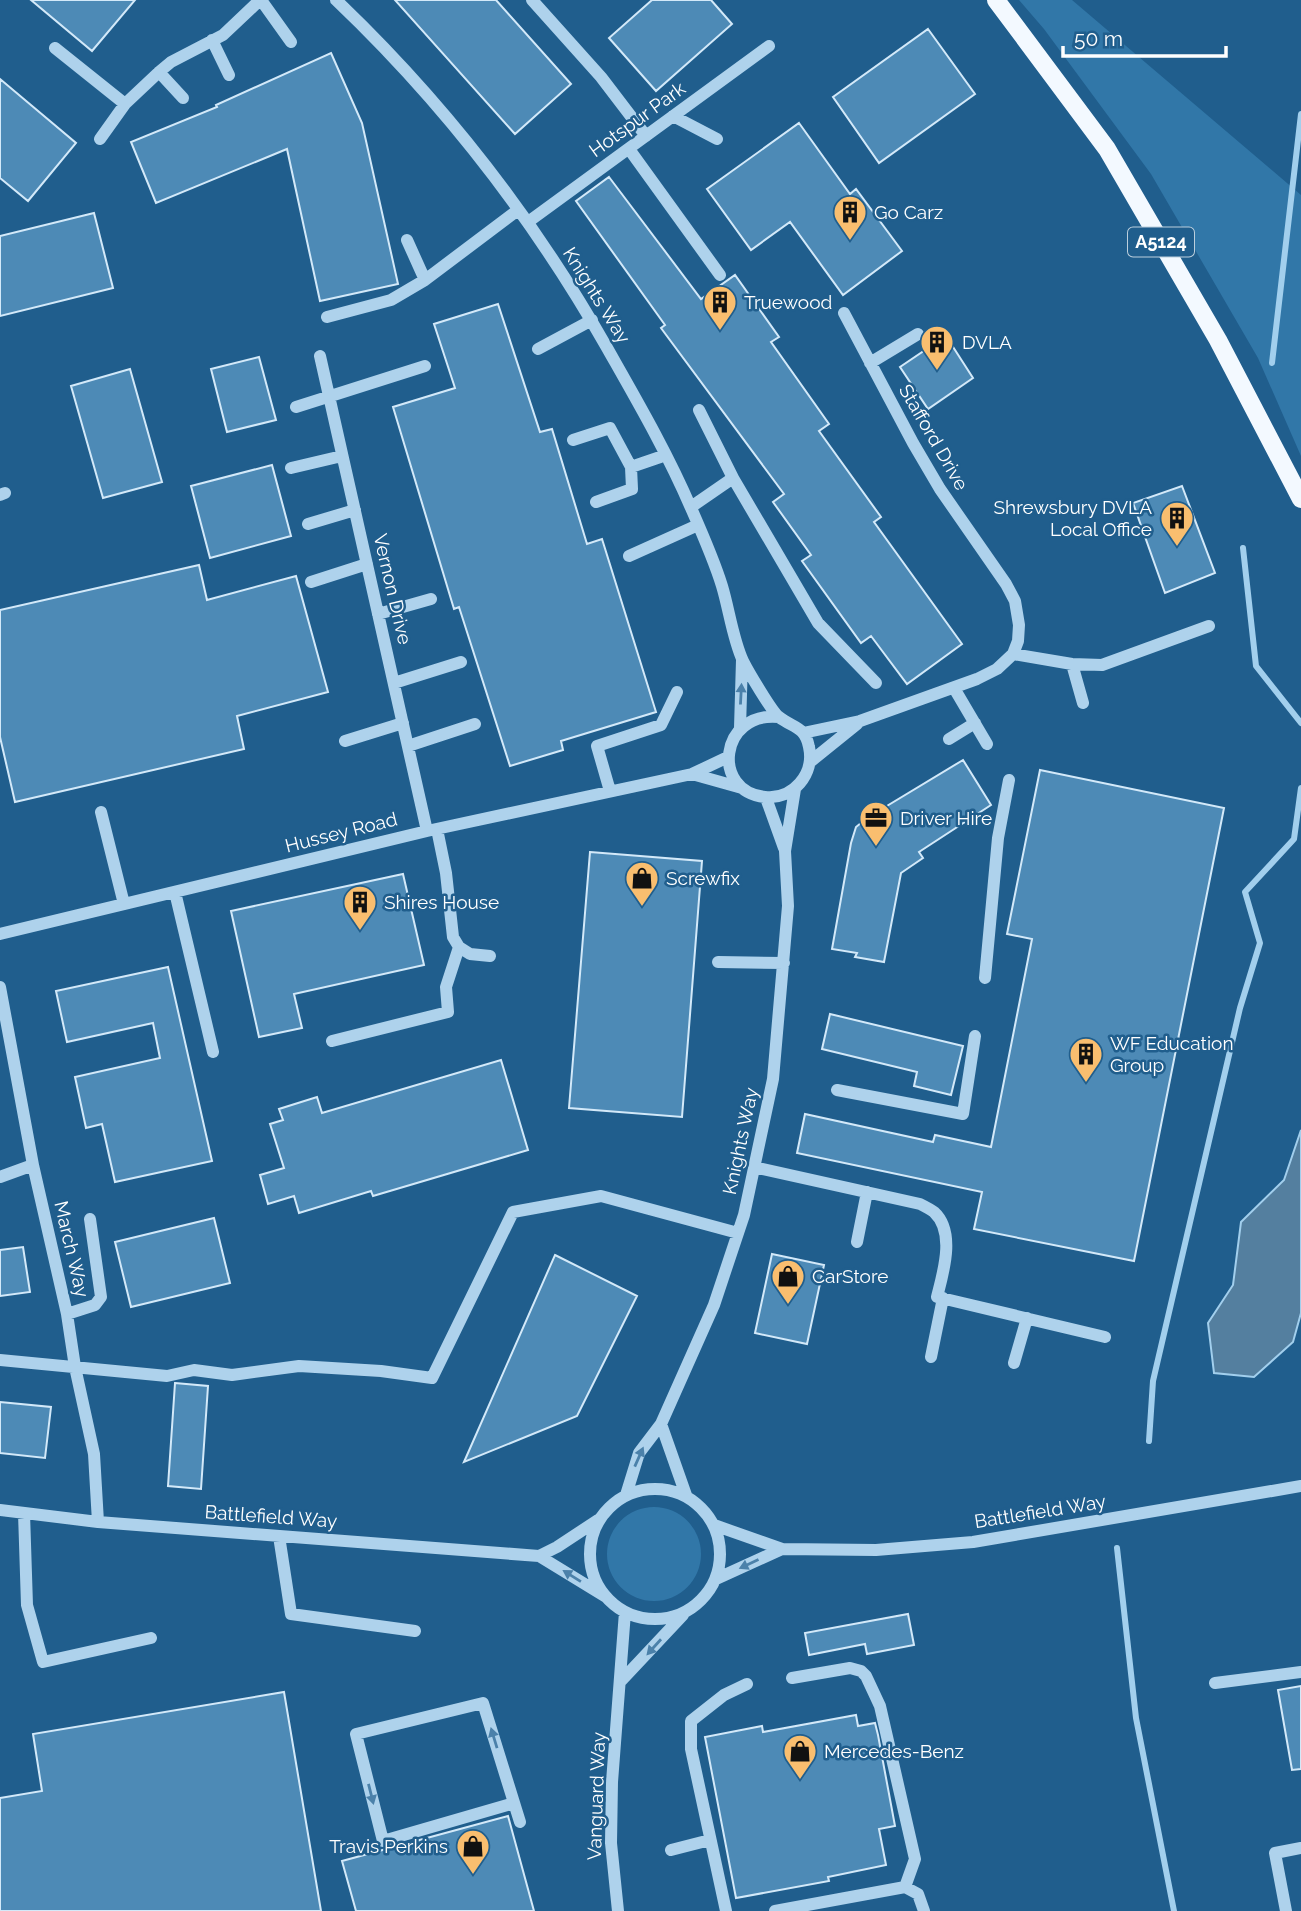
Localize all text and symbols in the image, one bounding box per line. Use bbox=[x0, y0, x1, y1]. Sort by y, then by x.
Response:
scale bar bbox=[1063, 14, 1226, 58]
text: 50 m bbox=[1074, 26, 1123, 51]
street label: Hotspur Park bbox=[585, 77, 689, 161]
building icon: Go Carz bbox=[831, 193, 869, 242]
place label: Go Carz bbox=[874, 201, 943, 223]
road number: A5124 bbox=[1128, 228, 1194, 256]
street label: Knights Way bbox=[559, 243, 635, 347]
building icon: Truewood bbox=[701, 283, 739, 332]
place label: Truewood bbox=[744, 291, 832, 313]
building icon: DVLA bbox=[918, 323, 956, 372]
place label: DVLA bbox=[962, 331, 1012, 353]
street label: Stafford Drive bbox=[895, 380, 973, 494]
place label: Shrewsbury DVLA Local Office bbox=[994, 496, 1152, 540]
building icon: Shrewsbury DVLA Local Office bbox=[1158, 499, 1196, 548]
street label: Vernon Drive bbox=[370, 531, 416, 647]
one-way arrow bbox=[736, 683, 747, 705]
office icon: Driver Hire bbox=[857, 799, 895, 848]
street label: Hussey Road bbox=[283, 807, 399, 857]
place label: Driver Hire bbox=[900, 807, 992, 829]
shop icon: Screwfix bbox=[623, 859, 661, 908]
place label: Screwfix bbox=[666, 867, 740, 889]
building icon: Shires House bbox=[341, 883, 379, 932]
place label: Shires House bbox=[384, 891, 499, 913]
place label: WF Education Group bbox=[1110, 1032, 1233, 1076]
building icon: WF Education Group bbox=[1067, 1035, 1105, 1084]
street label: Knights Way bbox=[718, 1085, 762, 1197]
street label: March Way bbox=[50, 1199, 94, 1299]
shop icon: CarStore bbox=[769, 1257, 807, 1306]
place label: CarStore bbox=[812, 1265, 888, 1287]
one-way arrow bbox=[633, 1447, 645, 1467]
street label: Battlefield Way bbox=[973, 1490, 1107, 1532]
street label: Battlefield Way bbox=[204, 1500, 338, 1532]
one-way arrow bbox=[739, 1558, 759, 1570]
one-way arrow bbox=[563, 1570, 582, 1583]
one-way arrow bbox=[647, 1639, 662, 1656]
one-way arrow bbox=[488, 1727, 498, 1748]
street label: Vanguard Way bbox=[583, 1731, 609, 1861]
shop icon: Mercedes-Benz bbox=[781, 1732, 819, 1781]
place label: Mercedes-Benz bbox=[824, 1740, 964, 1762]
one-way arrow bbox=[366, 1783, 377, 1805]
shop icon: Travis Perkins bbox=[454, 1827, 492, 1876]
place label: Travis Perkins bbox=[329, 1835, 448, 1857]

